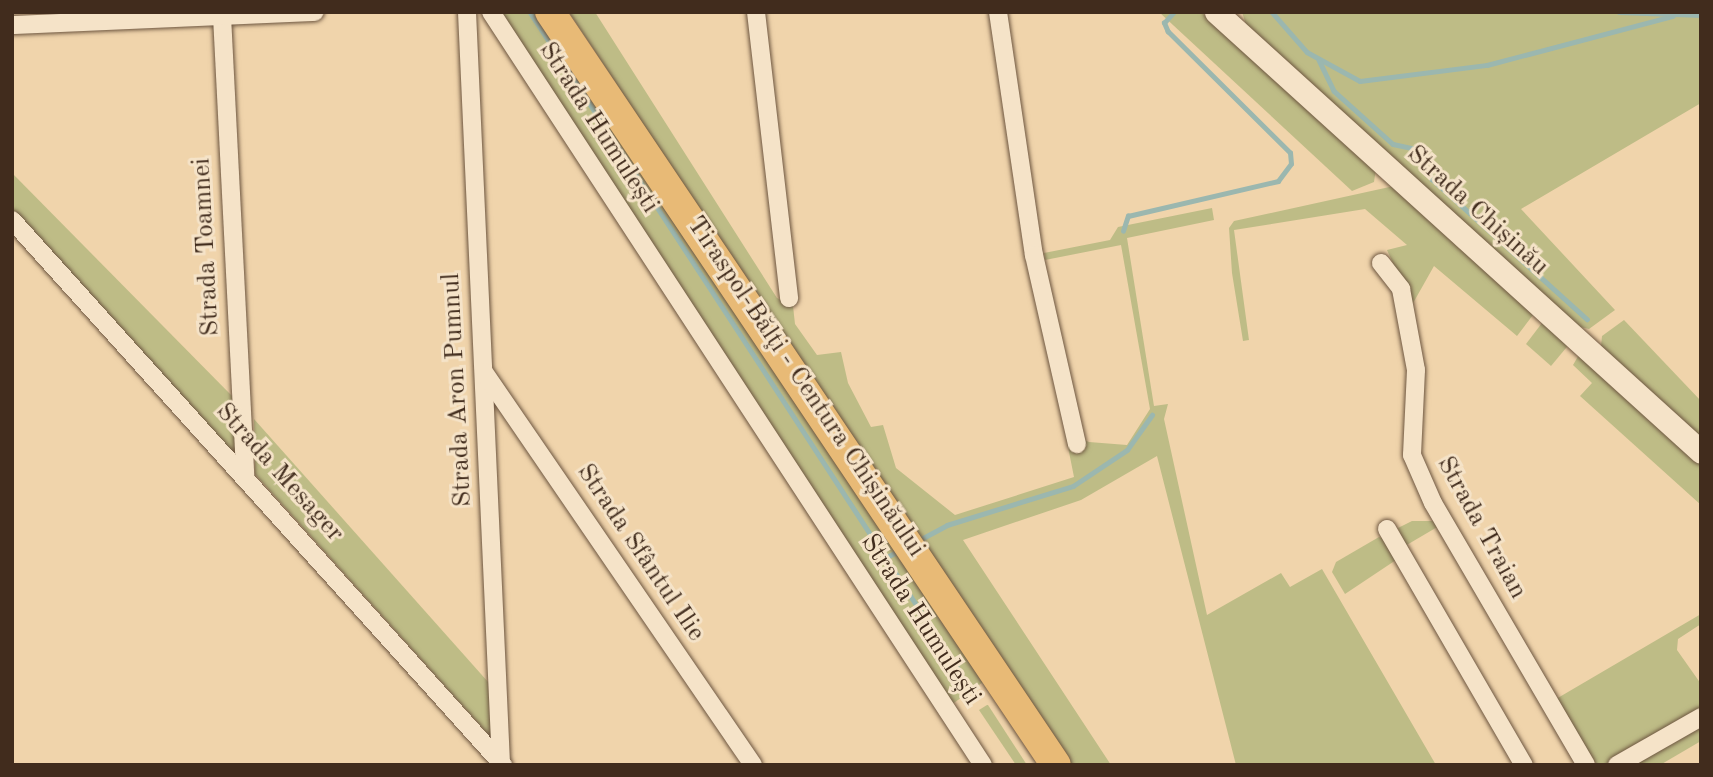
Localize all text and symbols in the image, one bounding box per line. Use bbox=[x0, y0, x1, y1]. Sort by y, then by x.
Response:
street label: Strada Humulești bbox=[531, 37, 665, 219]
street label: Strada Chișinău bbox=[1400, 139, 1554, 283]
street label: Strada Toamnei bbox=[187, 157, 227, 337]
street label: Tiraspol-Bălţi - Centura Chișinăului bbox=[679, 211, 931, 563]
street label: Strada Aron Pumnul bbox=[436, 272, 480, 508]
street label: Strada Mesager bbox=[208, 397, 350, 549]
street label: Strada Traian bbox=[1429, 451, 1533, 605]
street label: Strada Sfântul Ilie bbox=[569, 458, 711, 648]
street label: Strada Humulești bbox=[853, 529, 987, 711]

